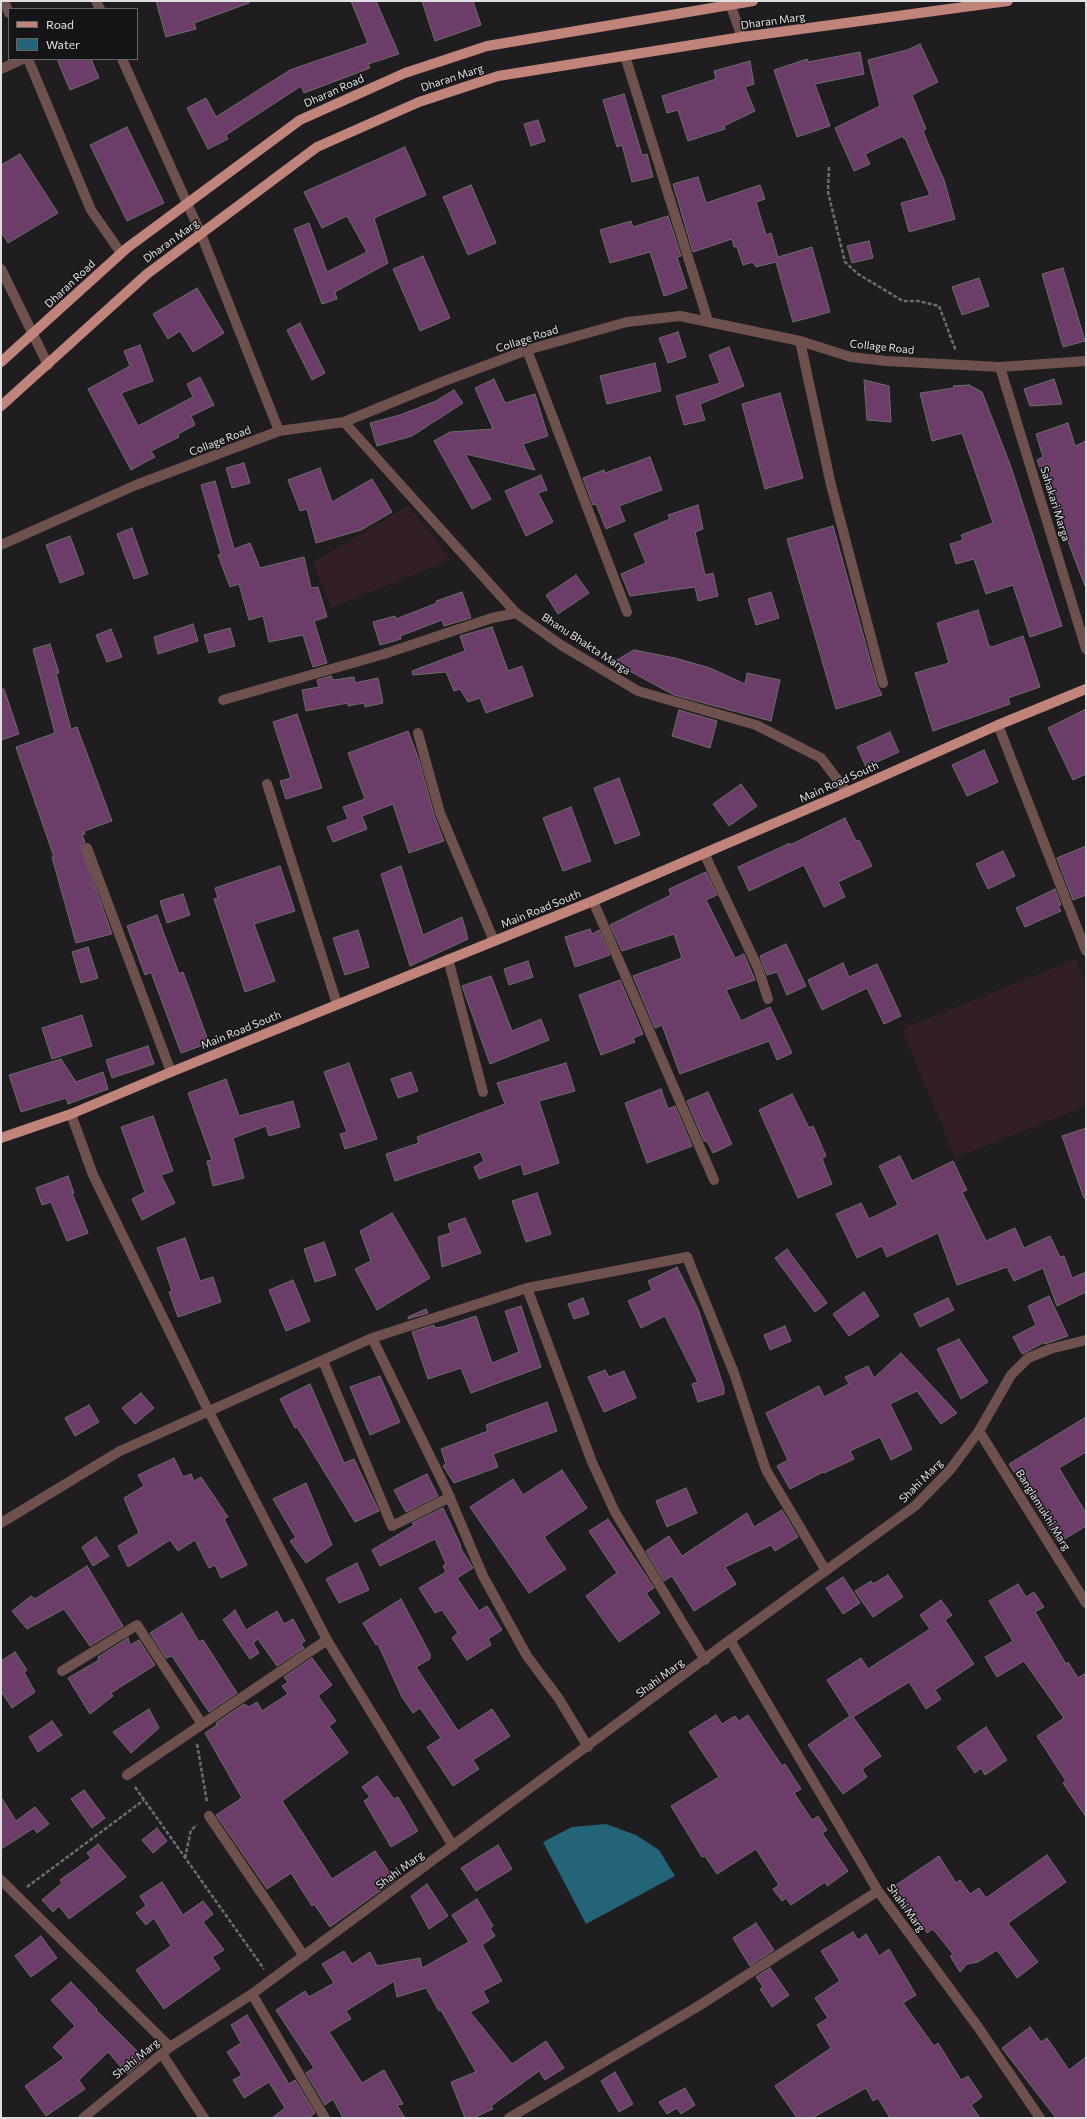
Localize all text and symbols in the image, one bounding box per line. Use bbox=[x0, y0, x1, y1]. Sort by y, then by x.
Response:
legend bbox=[8, 8, 138, 60]
street label: Dharan Marg bbox=[740, 10, 806, 32]
text: Road bbox=[46, 17, 74, 31]
text: Water bbox=[46, 37, 80, 51]
street label: Dharan Marg bbox=[419, 62, 485, 94]
street label: Dharan Road bbox=[302, 72, 366, 110]
street label: Dharan Marg bbox=[141, 217, 201, 265]
street label: Dharan Road bbox=[42, 257, 98, 311]
street label: Collage Road bbox=[494, 323, 560, 355]
street label: Collage Road bbox=[849, 337, 915, 357]
street label: Collage Road bbox=[187, 423, 253, 459]
street label: Sahakari Marga bbox=[1037, 465, 1073, 543]
street label: Bhanu Bhakta Marga bbox=[539, 610, 633, 678]
street label: Main Road South bbox=[797, 759, 881, 805]
street label: Main Road South bbox=[499, 887, 583, 931]
street label: Main Road South bbox=[199, 1008, 283, 1052]
street label: Shahi Marg bbox=[896, 1456, 946, 1506]
street label: Banglamukhi Marg bbox=[1013, 1467, 1073, 1553]
street label: Shahi Marg bbox=[634, 1656, 686, 1700]
street label: Shahi Marg bbox=[373, 1848, 427, 1892]
street label: Shahi Marg bbox=[884, 1881, 928, 1935]
street label: Shahi Marg bbox=[110, 2036, 162, 2082]

